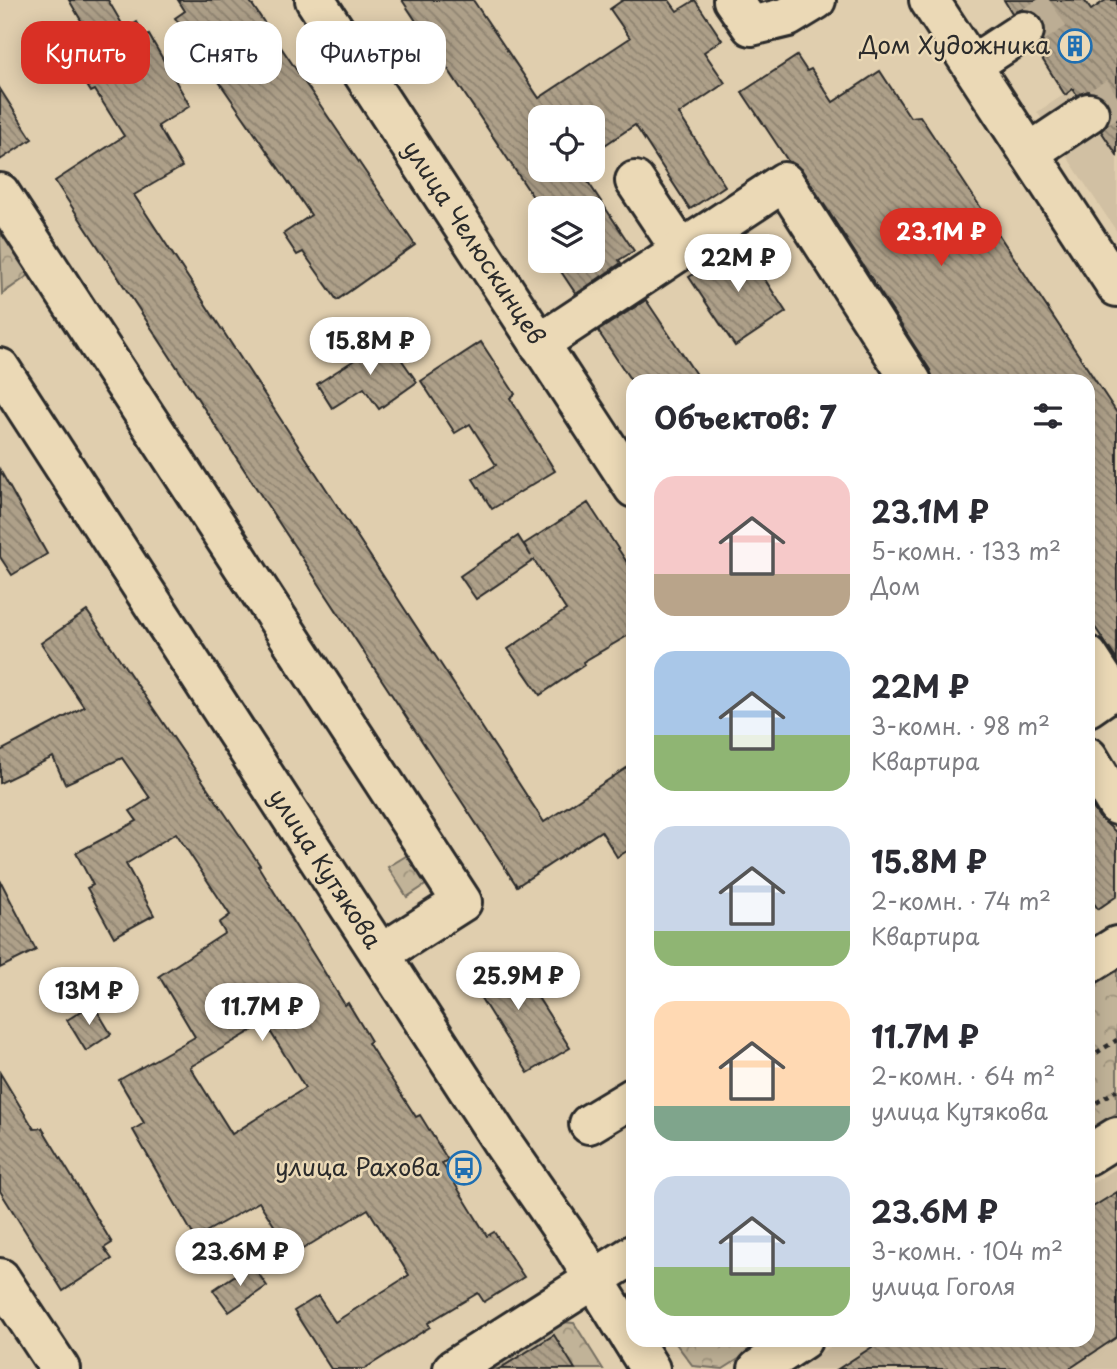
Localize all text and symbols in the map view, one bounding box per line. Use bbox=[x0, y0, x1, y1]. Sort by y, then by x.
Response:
chip: Купить bbox=[21, 21, 150, 84]
chip: Снять bbox=[164, 21, 282, 84]
chip: Фильтры bbox=[296, 21, 446, 84]
place label: Дом Художника bbox=[858, 26, 1050, 62]
building icon: Дом Художника bbox=[1056, 27, 1094, 65]
map controls bbox=[528, 105, 605, 273]
button: locate bbox=[528, 105, 605, 182]
street label: улица Челюскинцев bbox=[395, 132, 555, 351]
button: layers bbox=[528, 196, 605, 273]
pin: 23.1M ₽ bbox=[876, 208, 1006, 268]
text: 23.1M ₽ bbox=[896, 213, 986, 248]
pin: 22M ₽ bbox=[689, 234, 787, 294]
text: 22M ₽ bbox=[700, 239, 776, 274]
pin: 15.8M ₽ bbox=[305, 318, 435, 377]
text: 15.8M ₽ bbox=[326, 322, 414, 357]
text: Объектов: 7 bbox=[654, 394, 837, 439]
icon: filters bbox=[1029, 397, 1067, 435]
text: 23.1M ₽ bbox=[871, 488, 989, 533]
icon: home bbox=[710, 504, 794, 588]
text: 5-комн. · 133 m² bbox=[871, 533, 1061, 568]
text: Дом bbox=[871, 568, 920, 603]
text: 22M ₽ bbox=[871, 663, 969, 708]
icon: home bbox=[710, 679, 794, 763]
text: 3-комн. · 98 m² bbox=[871, 708, 1050, 743]
text: Квартира bbox=[871, 743, 979, 778]
street label: улица Кутякова bbox=[261, 781, 392, 955]
text: 15.8M ₽ bbox=[871, 838, 987, 883]
icon: home bbox=[710, 854, 794, 938]
text: 2-комн. · 74 m² bbox=[871, 883, 1051, 918]
text: Квартира bbox=[871, 918, 979, 953]
pin: 25.9M ₽ bbox=[453, 953, 583, 1012]
text: 25.9M ₽ bbox=[472, 957, 564, 992]
pin: 13M ₽ bbox=[40, 968, 138, 1027]
text: 13M ₽ bbox=[55, 972, 123, 1007]
pin: 11.7M ₽ bbox=[197, 984, 327, 1043]
text: 11.7M ₽ bbox=[221, 988, 303, 1023]
text: 11.7M ₽ bbox=[871, 1013, 979, 1058]
icon: home bbox=[710, 1029, 794, 1113]
text: 2-комн. · 64 m² bbox=[871, 1058, 1055, 1093]
text: улица Кутякова bbox=[871, 1093, 1048, 1128]
place label: улица Рахова bbox=[275, 1148, 440, 1184]
bus stop icon: улица Рахова bbox=[445, 1149, 483, 1187]
text: 23.6M ₽ bbox=[871, 1188, 998, 1233]
icon: home bbox=[710, 1204, 794, 1288]
pin: 23.6M ₽ bbox=[175, 1228, 305, 1288]
text: 23.6M ₽ bbox=[191, 1233, 289, 1268]
text: 3-комн. · 104 m² bbox=[871, 1233, 1063, 1268]
text: улица Гоголя bbox=[871, 1268, 1016, 1303]

